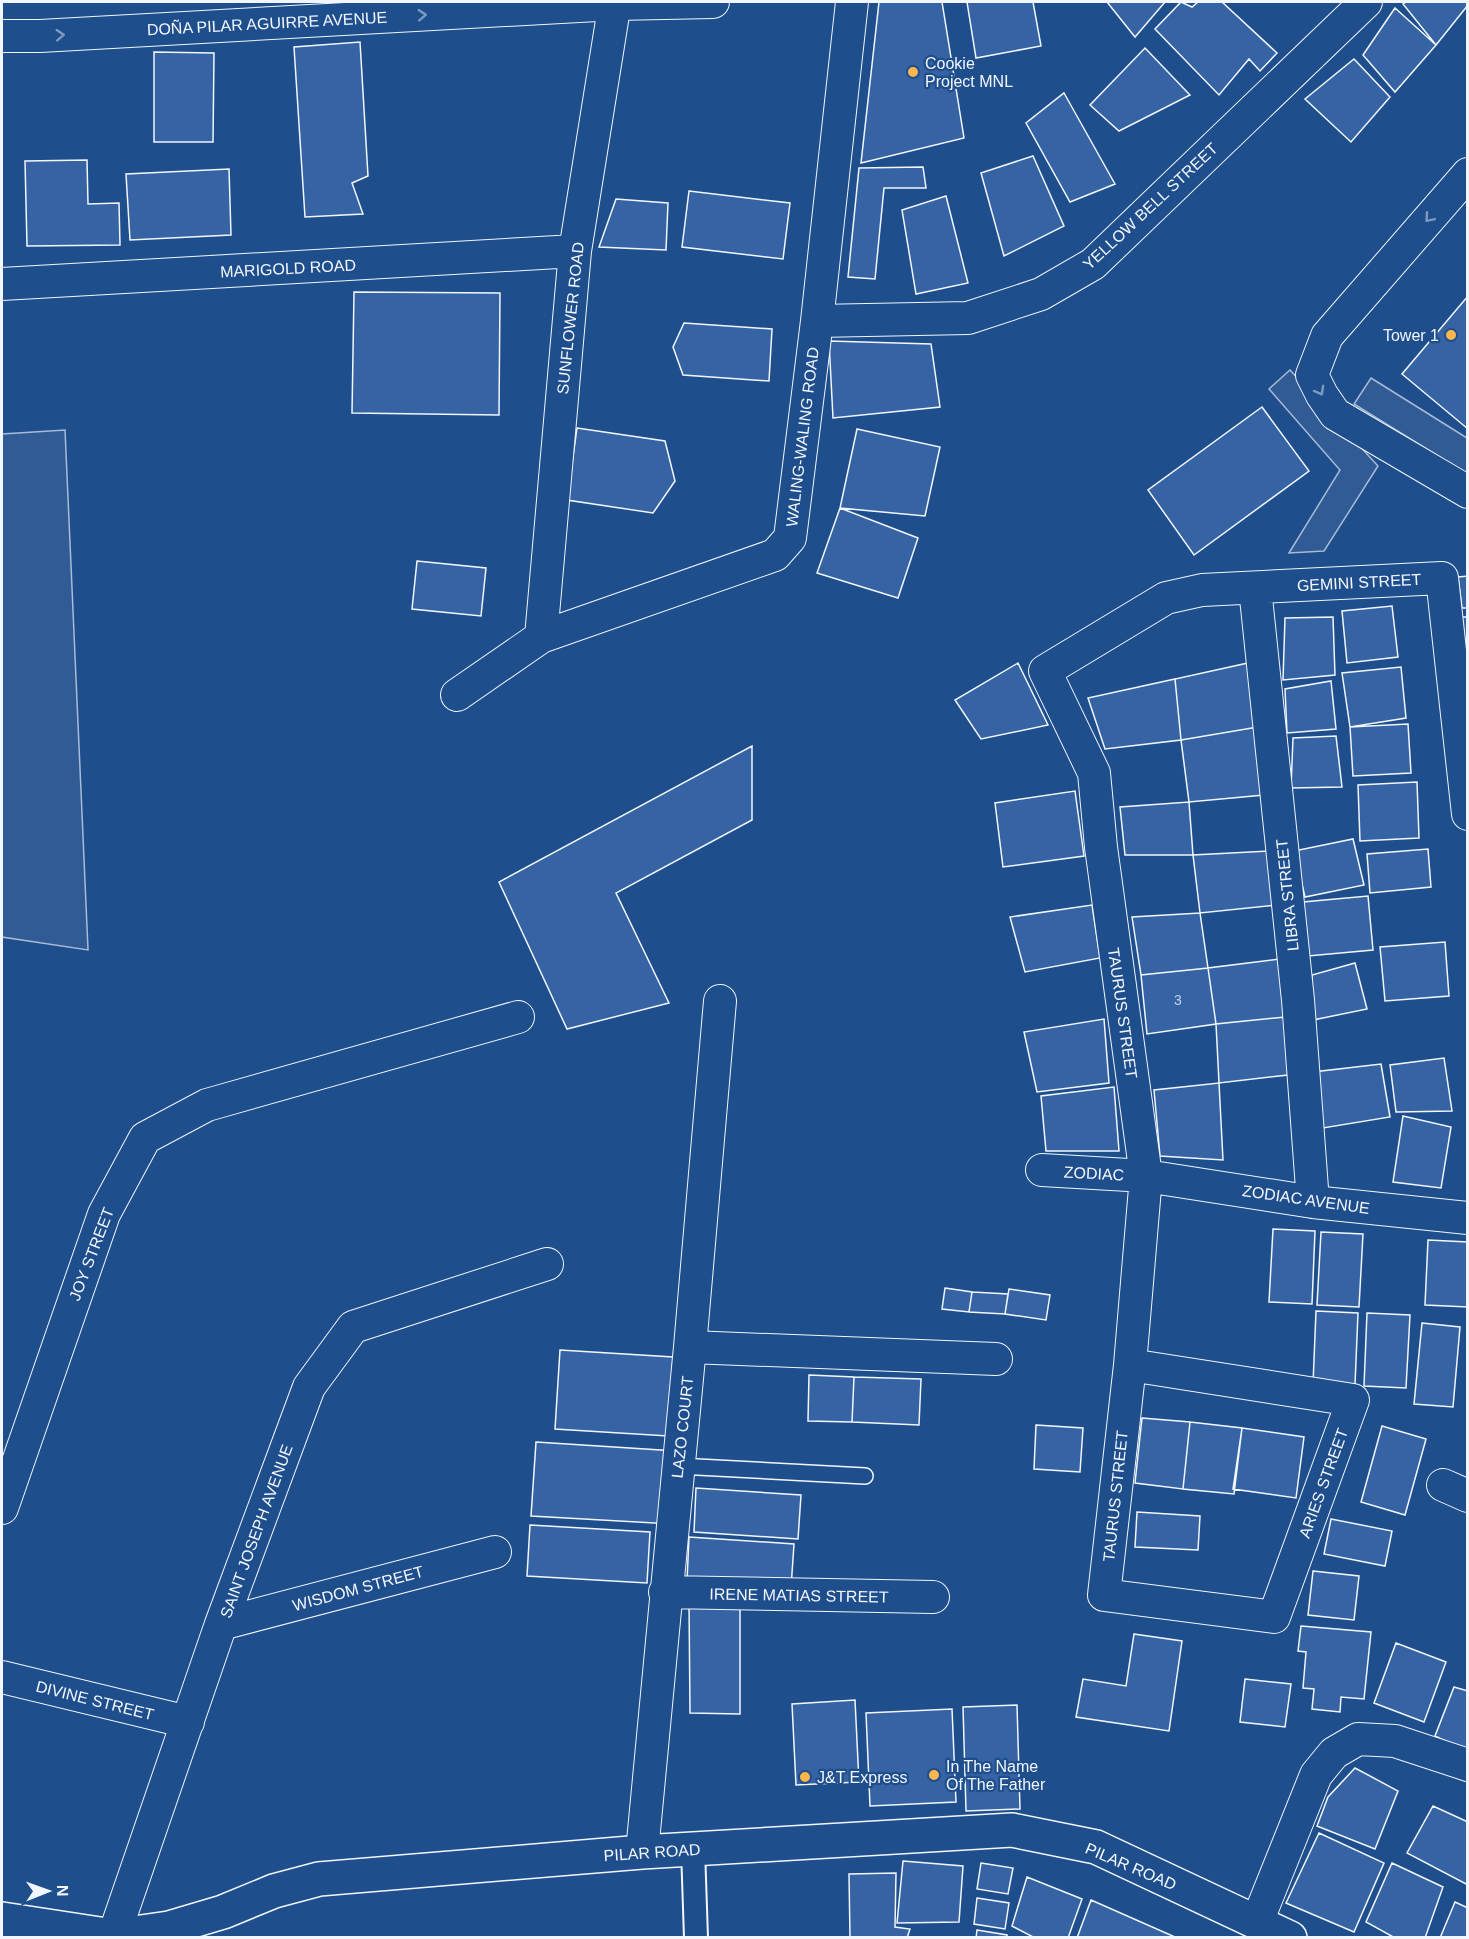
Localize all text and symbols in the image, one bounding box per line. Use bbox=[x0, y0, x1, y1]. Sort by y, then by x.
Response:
street label: DOÑA PILAR AGUIRRE AVENUE bbox=[146, 7, 388, 38]
one-way arrow bbox=[418, 8, 427, 21]
one-way arrow bbox=[55, 28, 64, 41]
place label: Cookie Project MNL bbox=[925, 55, 1013, 90]
marker: Cookie Project MNL bbox=[906, 65, 920, 79]
street label: YELLOW BELL STREET bbox=[1080, 140, 1221, 273]
one-way arrow bbox=[1425, 211, 1436, 222]
street label: SUNFLOWER ROAD bbox=[554, 241, 587, 395]
street label: MARIGOLD ROAD bbox=[220, 256, 356, 281]
place label: Tower 1 bbox=[1383, 327, 1439, 344]
marker: Tower 1 bbox=[1444, 328, 1458, 342]
street label: WALING-WALING ROAD bbox=[783, 346, 822, 528]
one-way arrow bbox=[1313, 384, 1324, 395]
street label: GEMINI STREET bbox=[1296, 571, 1422, 594]
street label: LIBRA STREET bbox=[1273, 838, 1302, 952]
street label: TAURUS STREET bbox=[1105, 946, 1140, 1080]
house number: 3 bbox=[1174, 992, 1182, 1008]
street label: ZODIAC bbox=[1063, 1163, 1125, 1184]
street label: ZODIAC AVENUE bbox=[1241, 1182, 1371, 1217]
street label: JOY STREET bbox=[66, 1205, 117, 1303]
street label: LAZO COURT bbox=[669, 1375, 696, 1479]
street label: ARIES STREET bbox=[1296, 1426, 1351, 1540]
street label: TAURUS STREET bbox=[1100, 1429, 1131, 1563]
street label: SAINT JOSEPH AVENUE bbox=[217, 1442, 296, 1620]
street label: WISDOM STREET bbox=[291, 1563, 426, 1614]
street label: IRENE MATIAS STREET bbox=[709, 1585, 889, 1606]
street label: DIVINE STREET bbox=[34, 1678, 156, 1723]
place label: In The Name Of The Father bbox=[946, 1758, 1046, 1793]
marker: In The Name Of The Father bbox=[927, 1768, 941, 1782]
place label: J&T Express bbox=[817, 1769, 907, 1786]
marker: J&T Express bbox=[798, 1770, 812, 1784]
street label: PILAR ROAD bbox=[1083, 1840, 1179, 1893]
street label: PILAR ROAD bbox=[603, 1841, 701, 1864]
north arrow bbox=[18, 1861, 78, 1921]
text: N bbox=[54, 1885, 71, 1897]

